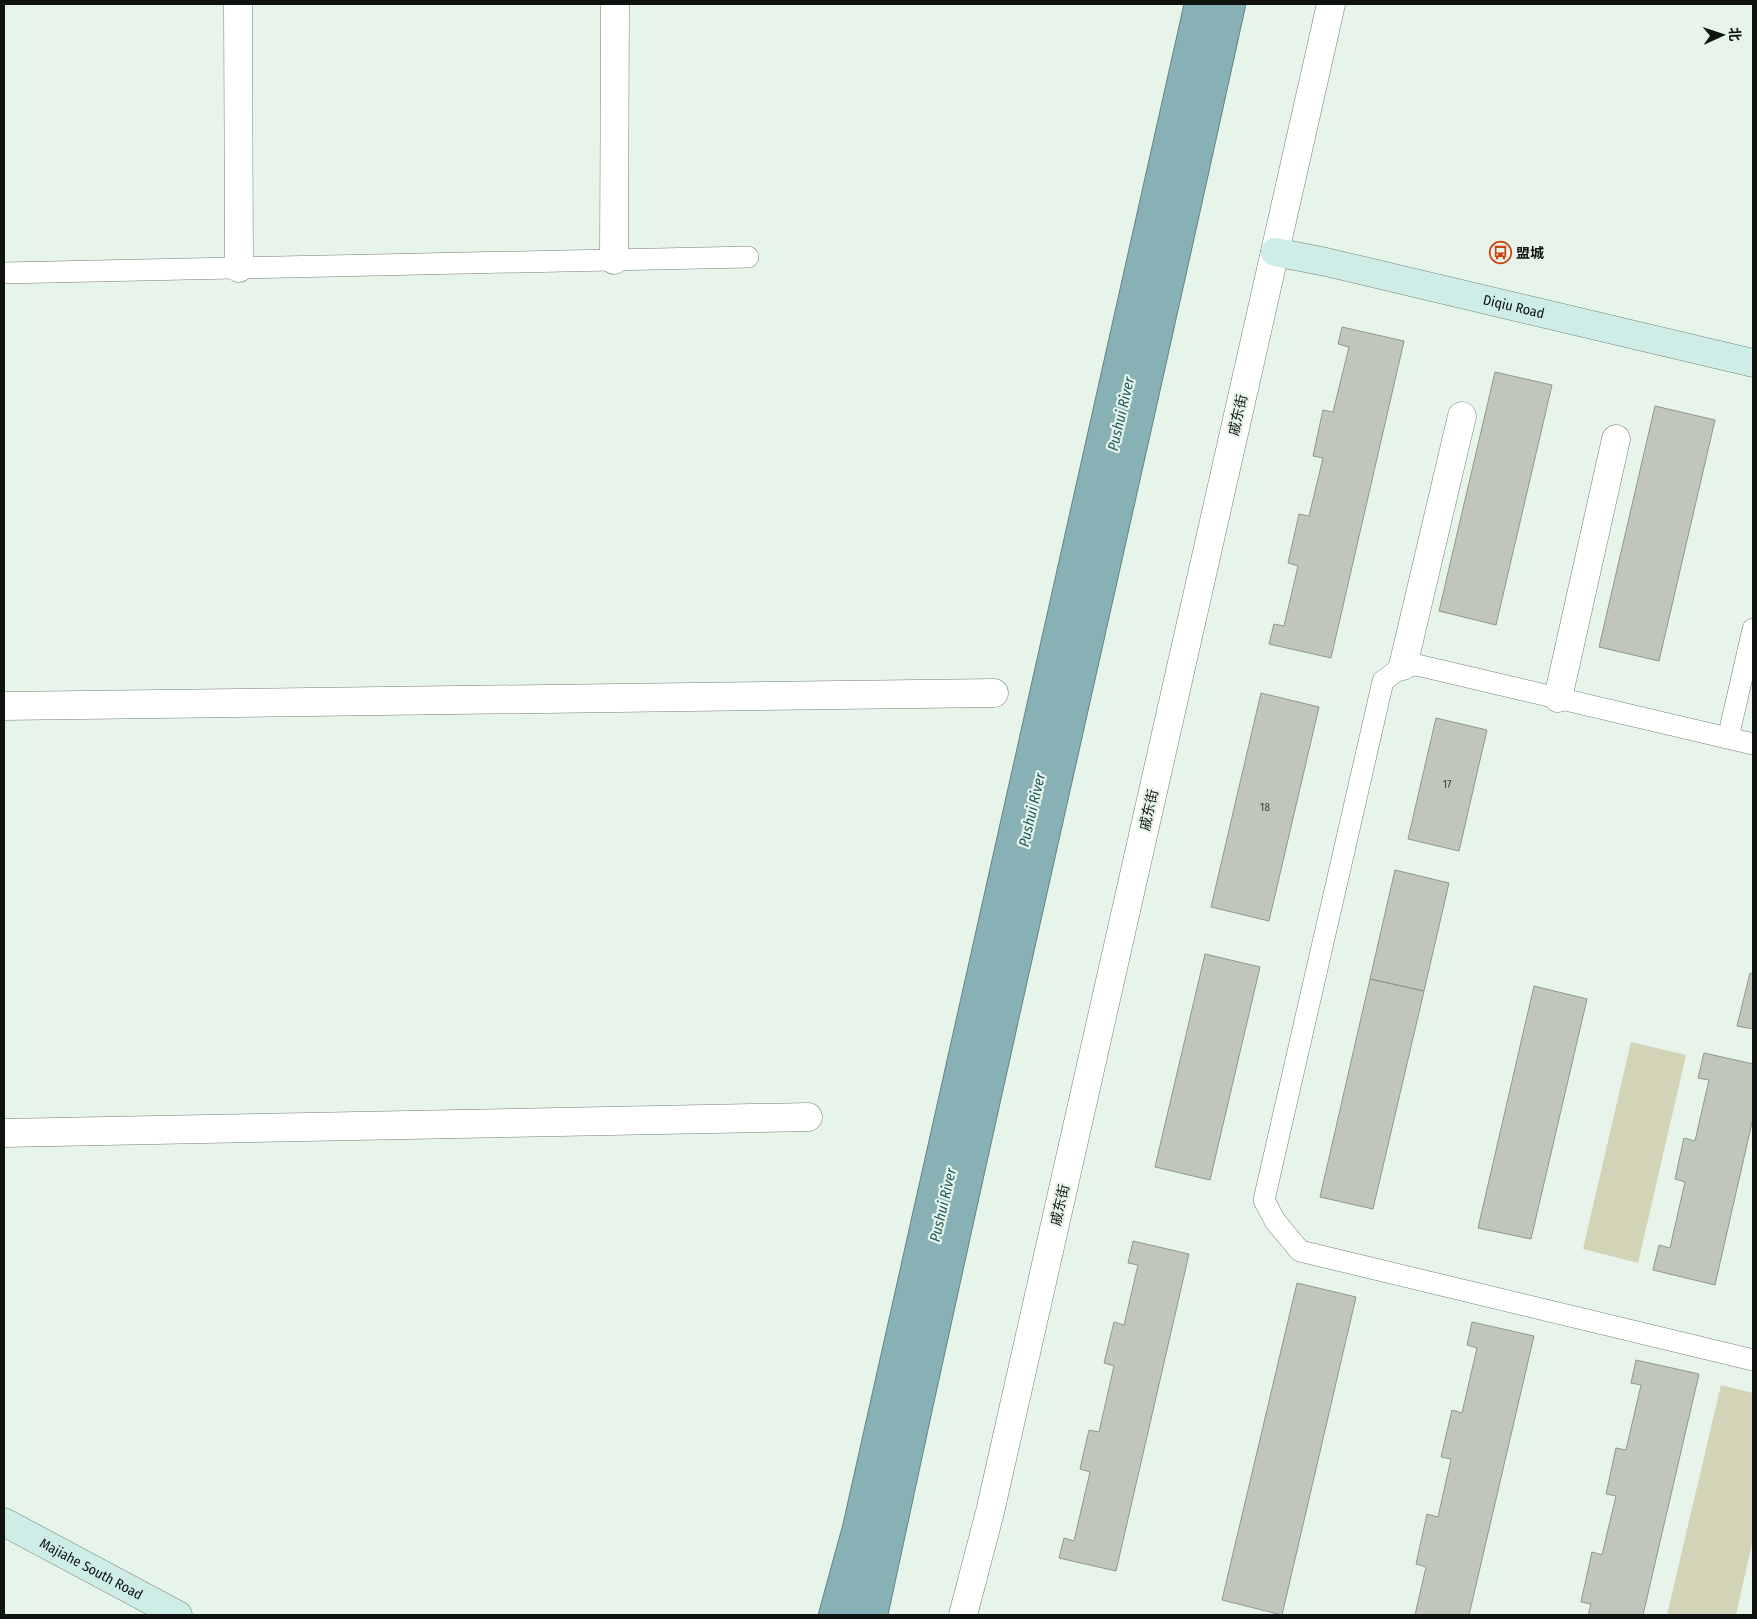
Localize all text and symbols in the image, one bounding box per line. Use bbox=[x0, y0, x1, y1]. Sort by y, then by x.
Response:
north arrow bbox=[1697, 10, 1747, 60]
text: 北 bbox=[1726, 27, 1743, 42]
bus stop icon: 盟城 bbox=[1488, 241, 1512, 265]
place label: 盟城 bbox=[1516, 245, 1544, 262]
street label: Diqiu Road bbox=[1482, 291, 1546, 322]
water label: Pushui River bbox=[1104, 375, 1138, 453]
street label: 戚东街 bbox=[1225, 393, 1251, 437]
water label: Pushui River bbox=[1015, 771, 1049, 849]
house number: 17 bbox=[1443, 778, 1452, 791]
street label: 戚东街 bbox=[1136, 788, 1162, 832]
house number: 18 bbox=[1260, 801, 1270, 814]
water label: Pushui River bbox=[926, 1166, 960, 1244]
street label: 戚东街 bbox=[1047, 1183, 1073, 1227]
street label: Majiahe South Road bbox=[37, 1534, 146, 1603]

